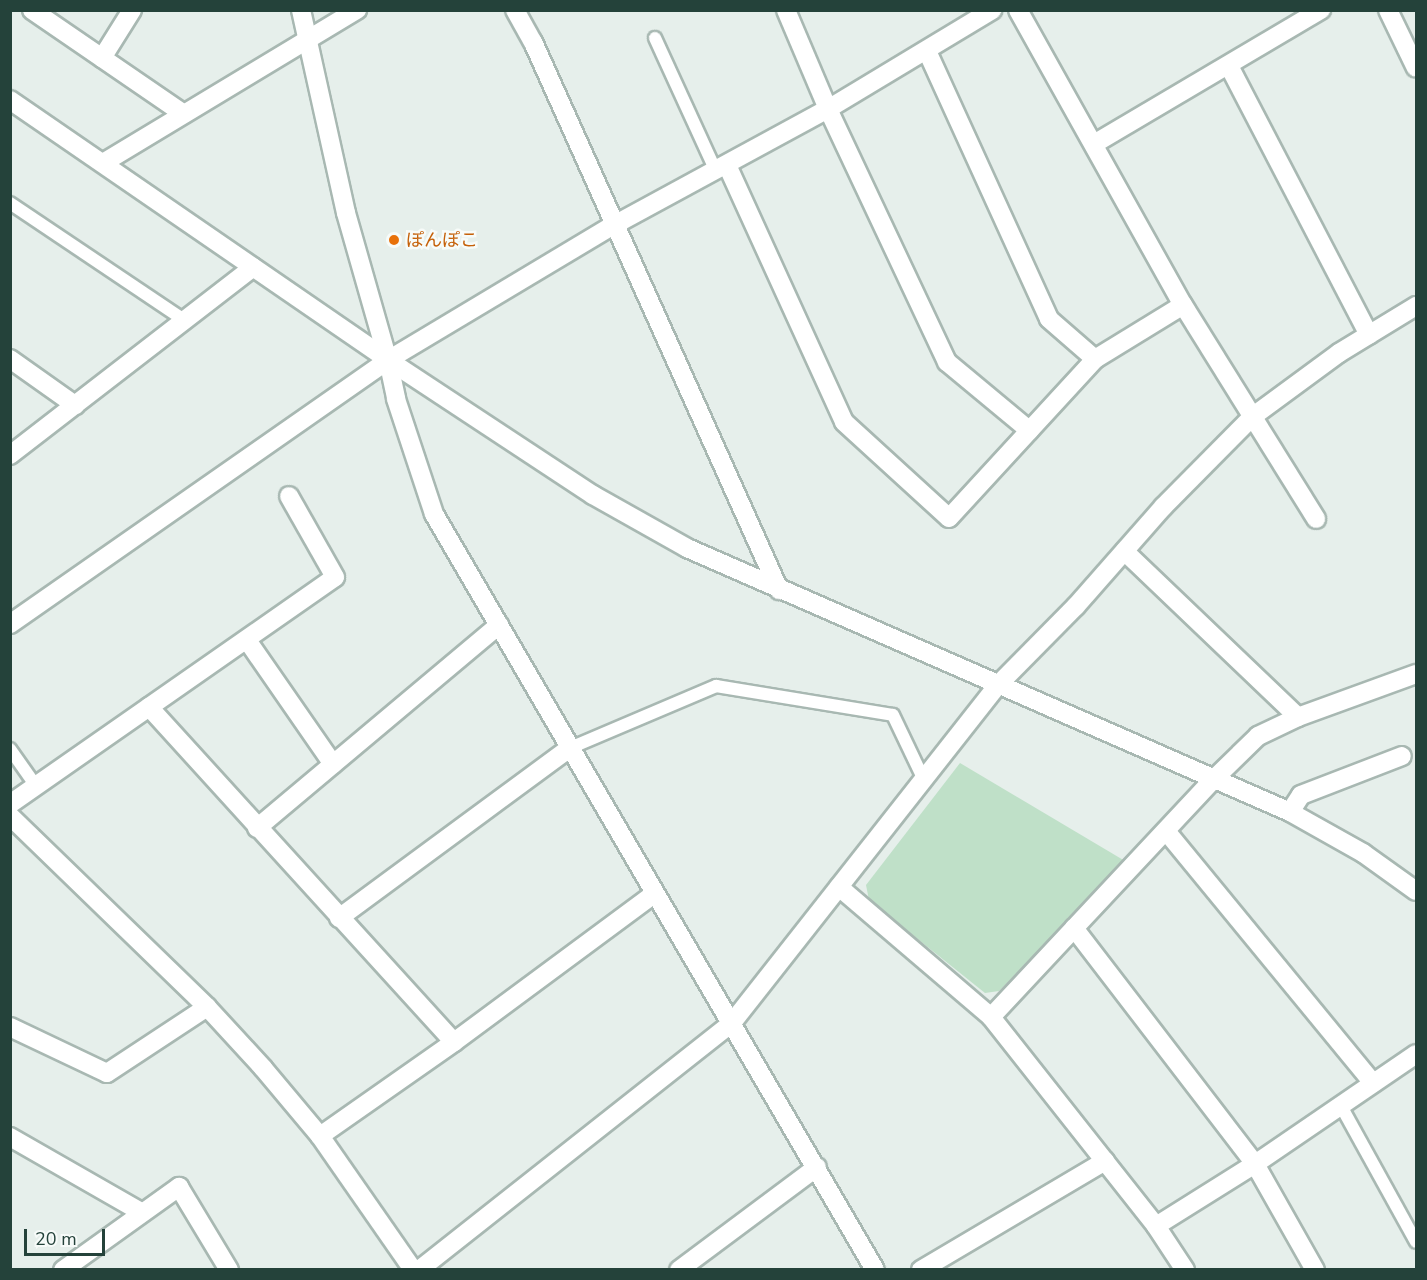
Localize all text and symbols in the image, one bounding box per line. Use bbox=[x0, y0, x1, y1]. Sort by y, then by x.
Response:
place label: ぽんぽこ bbox=[406, 229, 478, 251]
marker: ぽんぽこ bbox=[387, 233, 401, 247]
scale bar bbox=[27, 1217, 108, 1255]
text: 20 m bbox=[35, 1227, 77, 1251]

